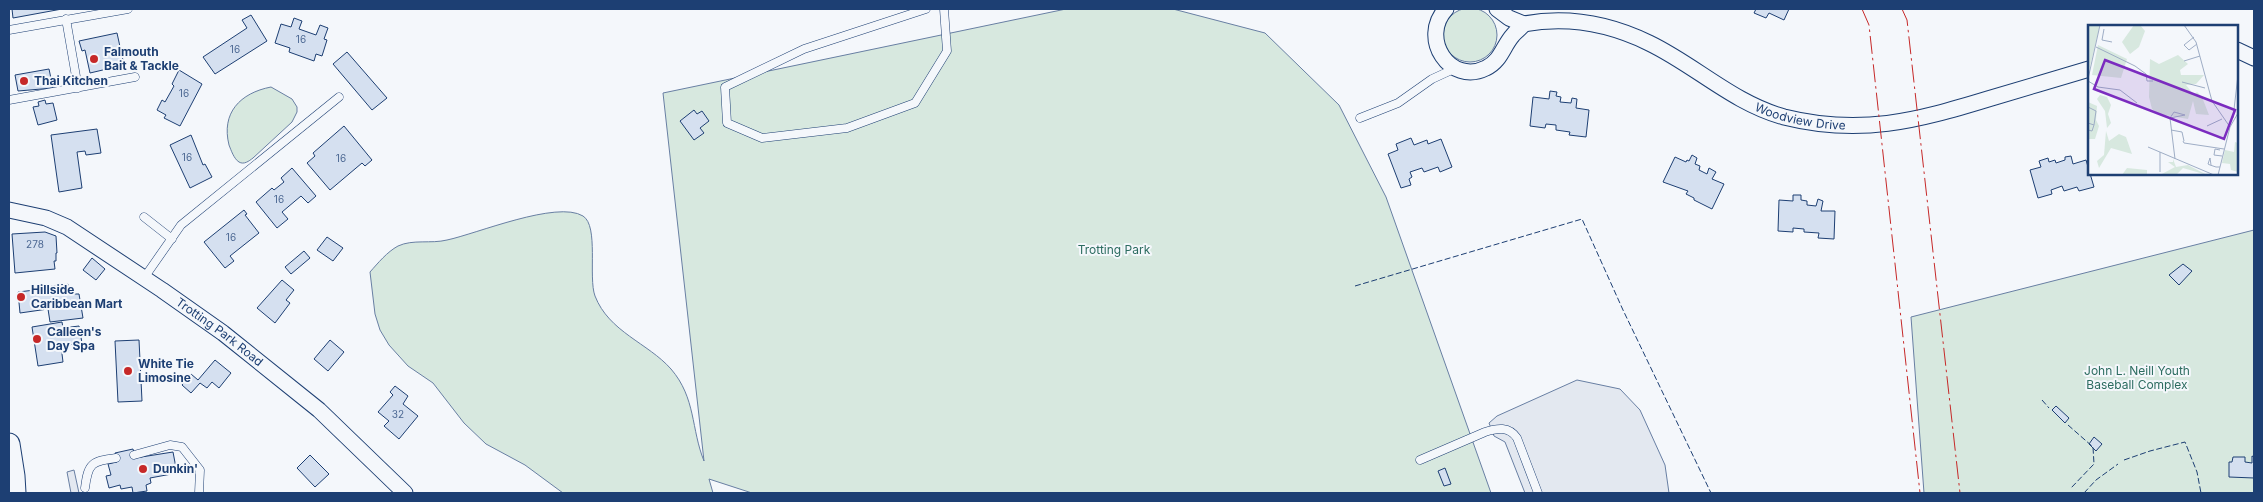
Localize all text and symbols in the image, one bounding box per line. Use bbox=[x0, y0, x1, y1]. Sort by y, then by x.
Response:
inset map bbox=[2088, 25, 2238, 175]
house number: 16 bbox=[296, 33, 306, 45]
house number: 16 bbox=[230, 43, 240, 55]
place label: Falmouth Bait & Tackle bbox=[104, 44, 179, 73]
marker: Falmouth Bait & Tackle bbox=[88, 53, 100, 65]
place label: Thai Kitchen bbox=[34, 73, 108, 88]
marker: Thai Kitchen bbox=[18, 75, 30, 87]
house number: 16 bbox=[179, 87, 189, 99]
street label: Woodview Drive bbox=[1753, 99, 1846, 133]
house number: 16 bbox=[182, 151, 192, 163]
house number: 16 bbox=[336, 152, 346, 164]
house number: 16 bbox=[274, 193, 284, 205]
house number: 16 bbox=[226, 231, 236, 243]
house number: 278 bbox=[26, 238, 44, 250]
park label: Trotting Park bbox=[1078, 242, 1151, 257]
place label: Hillside Caribbean Mart bbox=[31, 282, 123, 311]
marker: Hillside Caribbean Mart bbox=[15, 291, 27, 303]
street label: Trotting Park Road bbox=[173, 294, 266, 369]
place label: Calleen's Day Spa bbox=[47, 324, 102, 353]
marker: Calleen's Day Spa bbox=[31, 333, 43, 345]
place label: White Tie Limosine bbox=[138, 356, 194, 385]
park label: John L. Neill Youth Baseball Complex bbox=[2084, 363, 2190, 392]
marker: White Tie Limosine bbox=[122, 365, 134, 377]
house number: 32 bbox=[392, 408, 404, 420]
place label: Dunkin' bbox=[153, 461, 198, 476]
marker: Dunkin' bbox=[137, 463, 149, 475]

